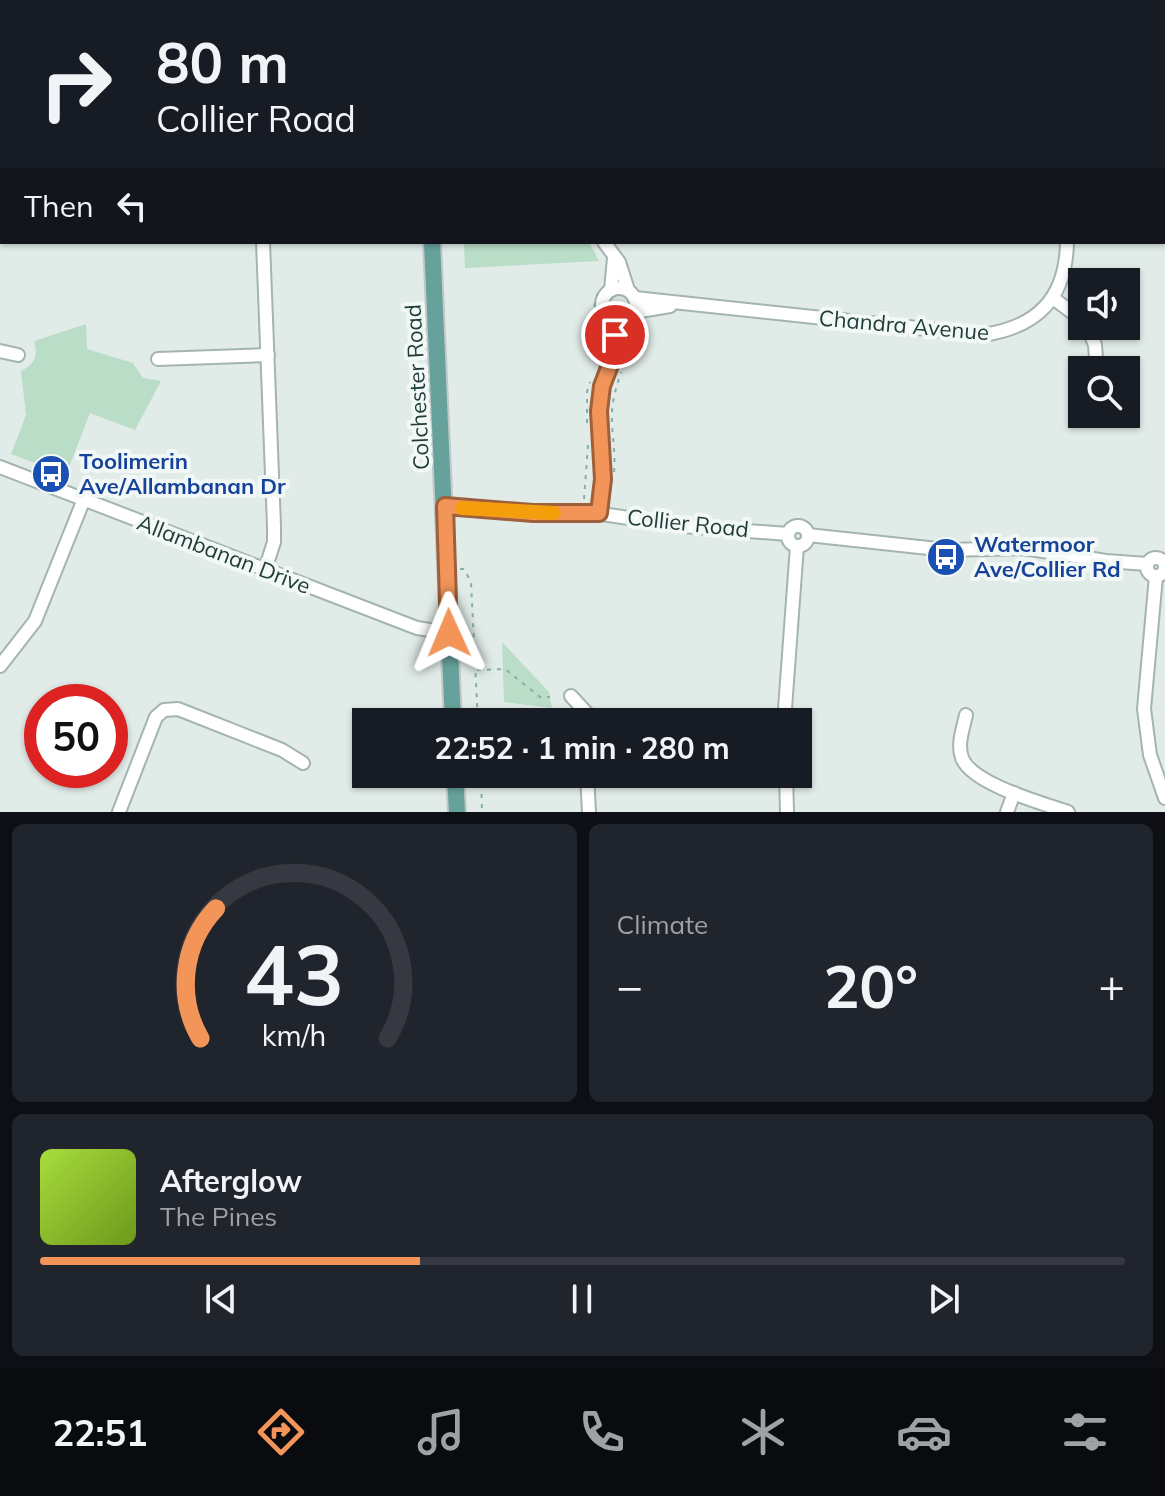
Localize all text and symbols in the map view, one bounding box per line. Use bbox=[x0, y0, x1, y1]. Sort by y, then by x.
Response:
text: 80 m bbox=[156, 27, 289, 97]
icon: right bbox=[24, 32, 128, 136]
text: Collier Road bbox=[156, 96, 356, 141]
icon: left bbox=[110, 184, 154, 228]
text: Then bbox=[24, 187, 94, 225]
map controls bbox=[1068, 268, 1140, 428]
button: sound bbox=[1068, 268, 1140, 340]
pin bbox=[581, 301, 649, 369]
street label: Colchester Road bbox=[399, 303, 435, 471]
street label: Chandra Avenue bbox=[818, 304, 990, 346]
icon: arrive bbox=[593, 313, 637, 357]
button: search bbox=[1068, 356, 1140, 428]
place label: Toolimerin Ave/Allambanan Dr bbox=[79, 447, 286, 500]
bus stop icon: Toolimerin Ave/Allambanan Dr bbox=[30, 453, 72, 495]
street label: Collier Road bbox=[626, 503, 750, 543]
street label: Allambanan Drive bbox=[133, 508, 315, 600]
place label: Watermoor Ave/Collier Rd bbox=[974, 530, 1121, 583]
bus stop icon: Watermoor Ave/Collier Rd bbox=[925, 536, 967, 578]
position arrow bbox=[407, 591, 491, 675]
speed limit sign: 50 bbox=[24, 684, 128, 788]
text: 22:52 · 1 min · 280 m bbox=[434, 729, 730, 767]
text: Climate bbox=[617, 908, 708, 941]
text: 43 bbox=[244, 921, 344, 1026]
text: 20° bbox=[823, 948, 918, 1023]
text: − bbox=[617, 958, 643, 1013]
text: + bbox=[1099, 958, 1125, 1013]
text: km/h bbox=[262, 1017, 327, 1053]
text: Afterglow bbox=[160, 1162, 302, 1200]
text: The Pines bbox=[160, 1200, 277, 1233]
icon: previous bbox=[199, 1277, 243, 1321]
icon: pause bbox=[560, 1277, 604, 1321]
icon: next bbox=[922, 1277, 966, 1321]
icon: directions bbox=[253, 1404, 309, 1460]
icon: music bbox=[413, 1404, 469, 1460]
icon: phone bbox=[574, 1404, 630, 1460]
icon: climate bbox=[735, 1404, 791, 1460]
icon: car bbox=[896, 1404, 952, 1460]
icon: filters bbox=[1057, 1404, 1113, 1460]
text: 22:51 bbox=[52, 1410, 148, 1455]

